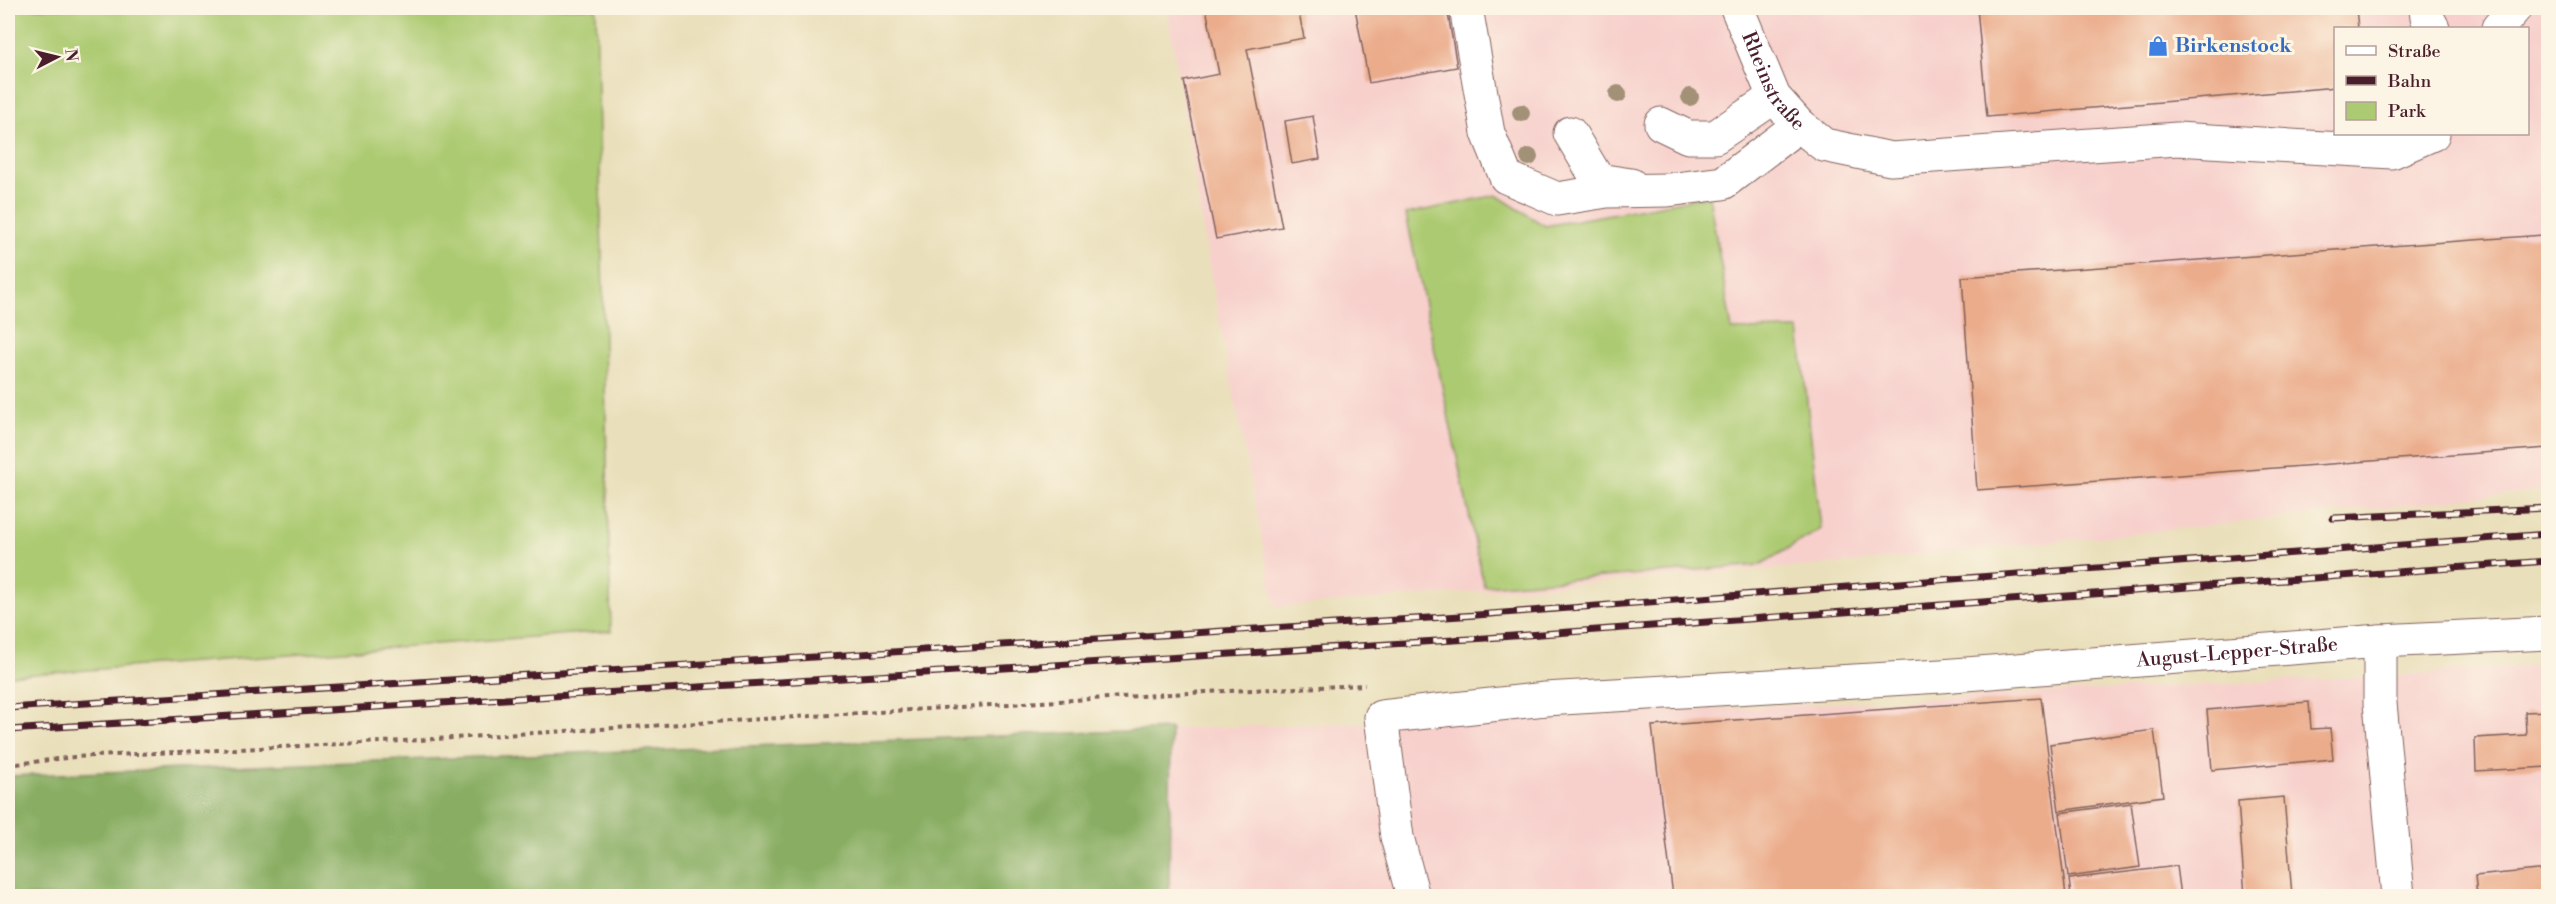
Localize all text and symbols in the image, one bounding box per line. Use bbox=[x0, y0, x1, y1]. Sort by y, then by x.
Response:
north arrow bbox=[27, 27, 87, 87]
legend bbox=[2334, 27, 2529, 135]
street label: Rheinstraße bbox=[1736, 28, 1811, 136]
shop icon: Birkenstock bbox=[2146, 34, 2170, 58]
place label: Birkenstock bbox=[2175, 34, 2292, 59]
text: Straße bbox=[2388, 40, 2441, 63]
text: N bbox=[60, 48, 82, 63]
text: Bahn bbox=[2387, 70, 2431, 93]
text: Park bbox=[2388, 100, 2427, 123]
street label: August-Lepper-Straße bbox=[2135, 632, 2339, 673]

